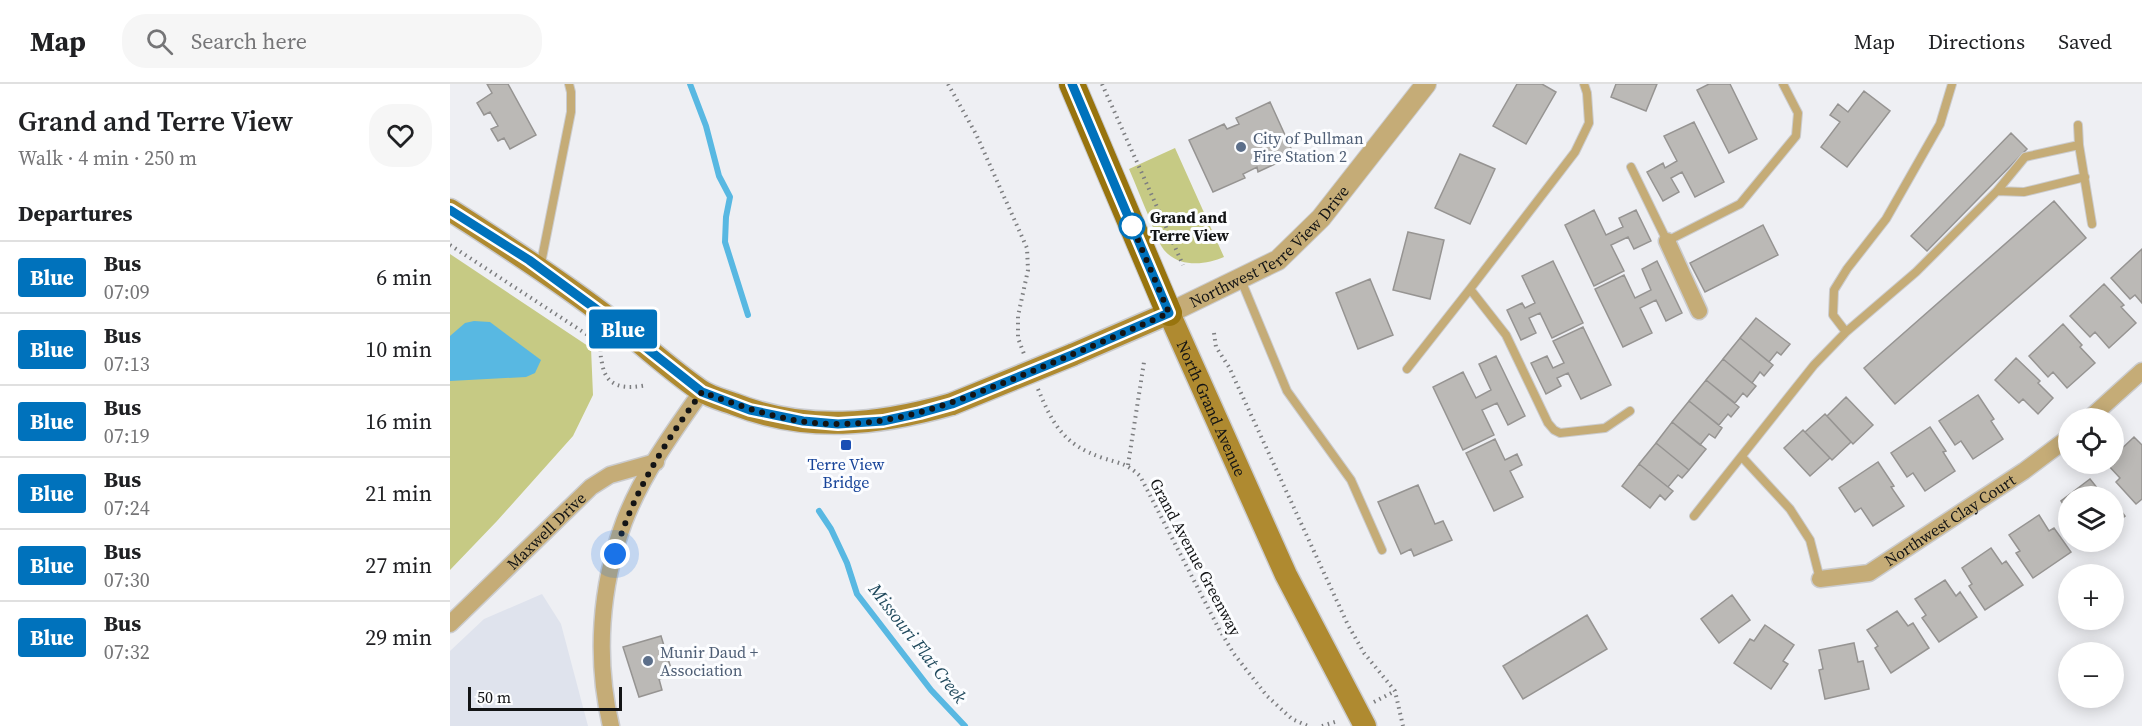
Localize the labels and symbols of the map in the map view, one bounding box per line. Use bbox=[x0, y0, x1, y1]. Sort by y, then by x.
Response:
place label: City of Pullman Fire Station 2 bbox=[1253, 127, 1364, 167]
marker: City of Pullman Fire Station 2 bbox=[1234, 140, 1248, 154]
street label: Northwest Terre View Drive bbox=[1185, 180, 1354, 313]
place label: Grand and Terre View bbox=[1150, 206, 1230, 246]
marker: Grand and Terre View bbox=[1119, 213, 1145, 239]
line badge: Blue bbox=[581, 310, 665, 348]
street label: North Grand Avenue bbox=[1172, 337, 1251, 480]
marker: Terre View Bridge bbox=[839, 438, 853, 452]
place label: Terre View Bridge bbox=[808, 453, 885, 493]
street label: Northwest Clay Court bbox=[1880, 468, 2020, 571]
street label: Grand Avenue Greenway bbox=[1145, 474, 1247, 640]
street label: Maxwell Drive bbox=[502, 487, 591, 574]
your location bbox=[600, 539, 630, 569]
water label: Missouri Flat Creek bbox=[863, 577, 973, 708]
place label: Munir Daud + Association bbox=[660, 641, 759, 681]
marker: Munir Daud + Association bbox=[641, 654, 655, 668]
scale bar bbox=[468, 684, 622, 712]

